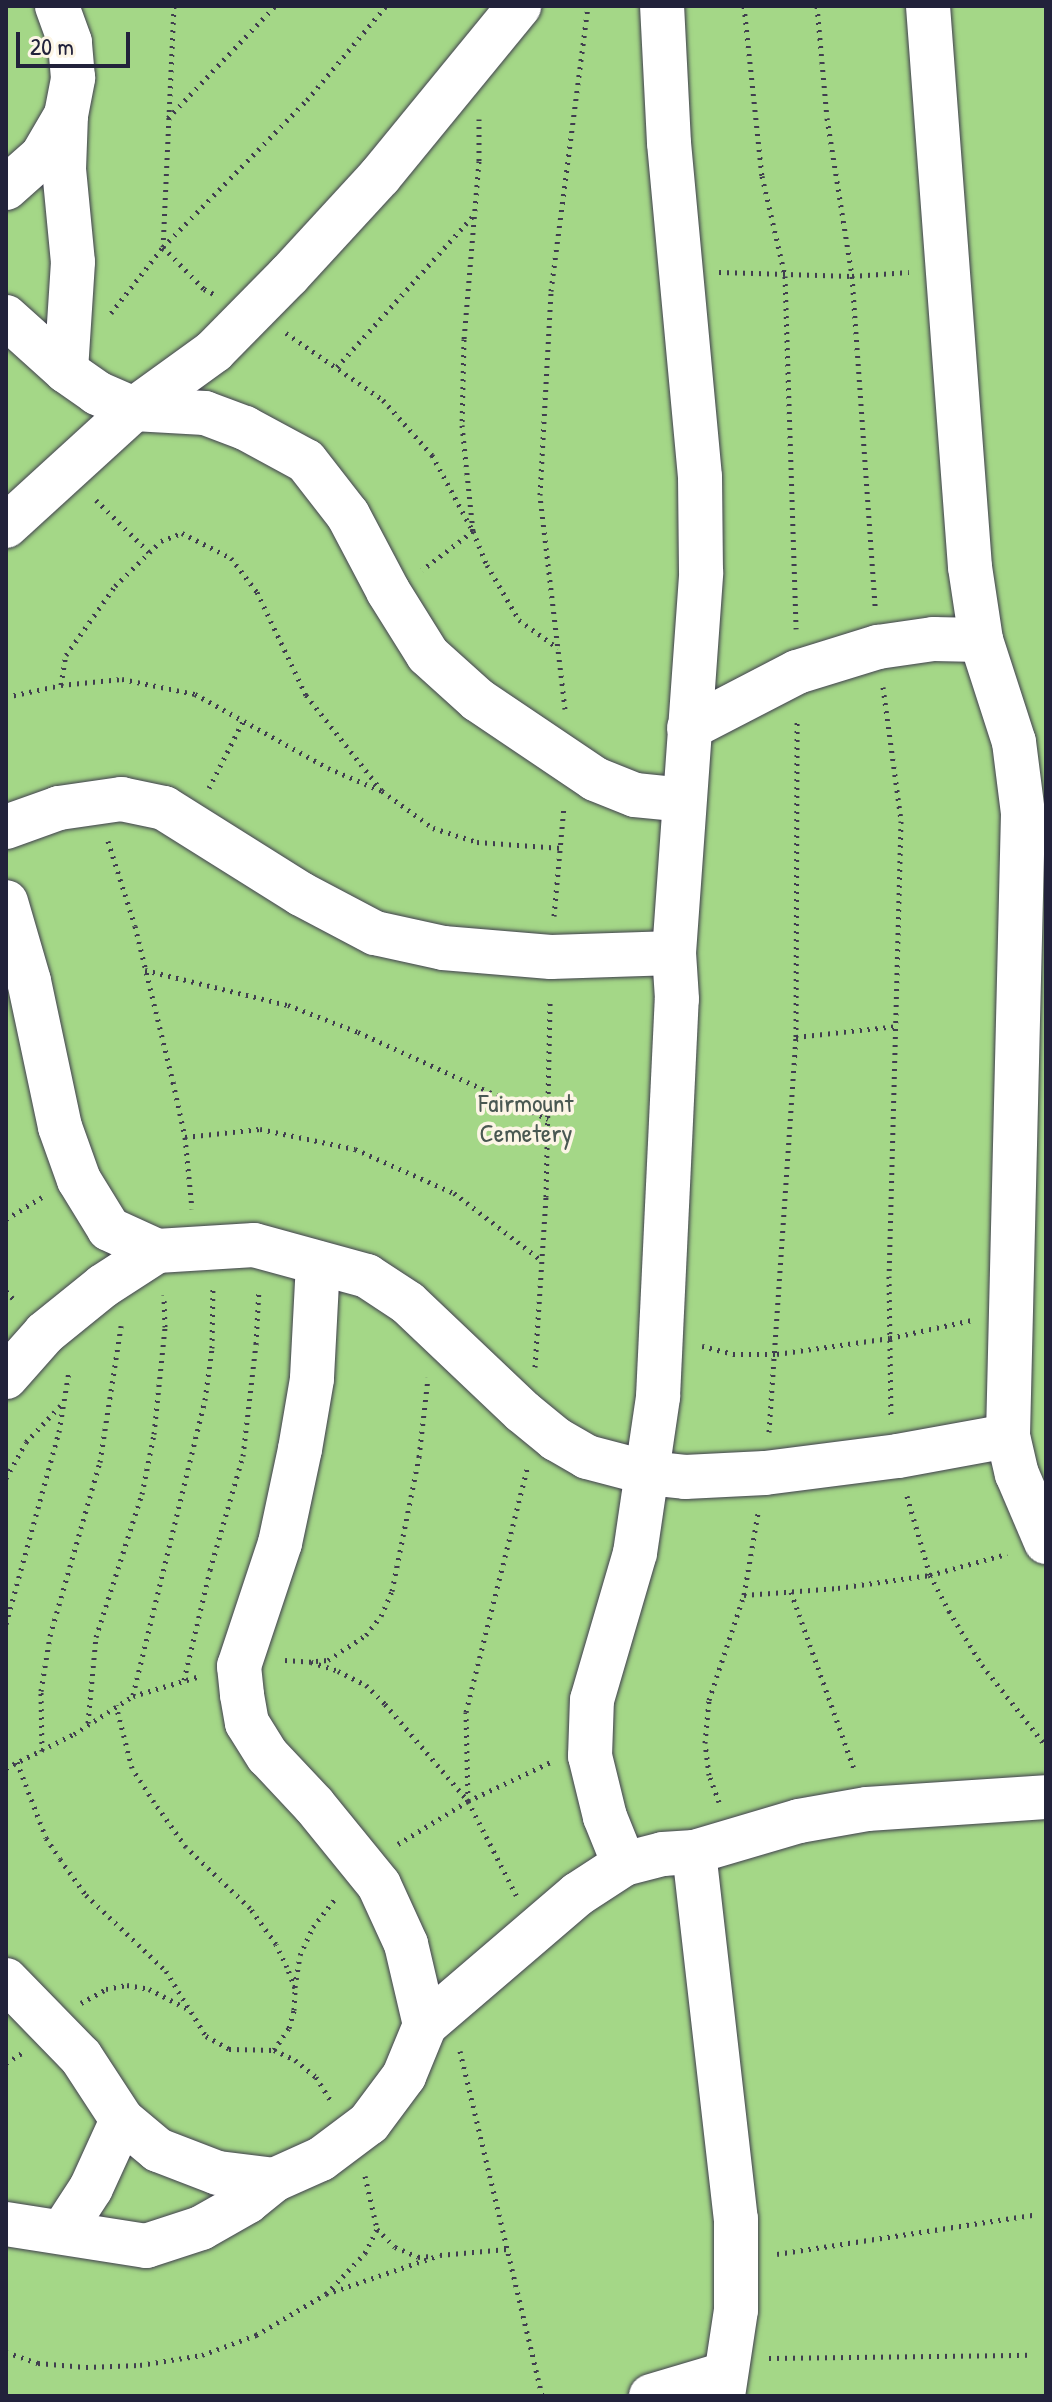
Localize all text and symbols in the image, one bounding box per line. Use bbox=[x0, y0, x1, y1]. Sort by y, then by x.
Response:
scale bar bbox=[20, 16, 134, 66]
text: 20 m bbox=[30, 30, 74, 62]
park label: Fairmount Cemetery bbox=[478, 1087, 574, 1148]

